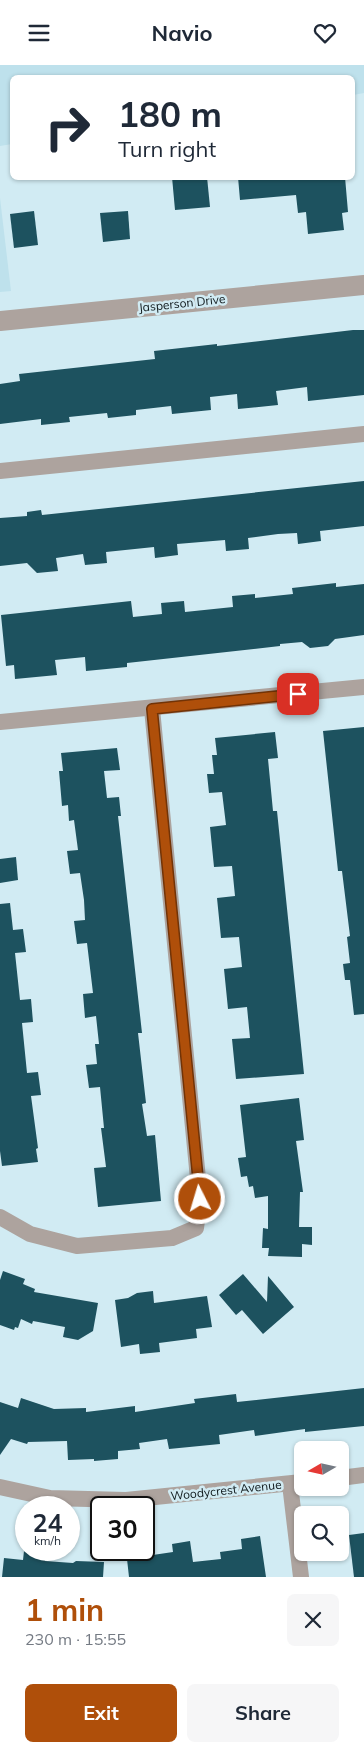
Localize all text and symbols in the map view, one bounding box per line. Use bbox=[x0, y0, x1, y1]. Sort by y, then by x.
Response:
icon: menu bbox=[25, 19, 53, 47]
text: Navio bbox=[152, 19, 212, 47]
icon: heart bbox=[311, 19, 339, 47]
text: 180 m bbox=[118, 92, 222, 136]
icon: right bbox=[35, 95, 100, 160]
text: Turn right bbox=[118, 135, 216, 163]
street label: Jasperson Drive bbox=[138, 291, 226, 315]
pin bbox=[277, 673, 319, 715]
icon: arrive bbox=[284, 680, 312, 708]
position arrow bbox=[173, 1172, 225, 1224]
north arrow bbox=[294, 1441, 349, 1496]
map controls bbox=[294, 1441, 349, 1561]
street label: Woodycrest Avenue bbox=[170, 1477, 282, 1503]
speed limit sign: 30 bbox=[90, 1496, 155, 1561]
button: search bbox=[294, 1506, 349, 1561]
text: 24 bbox=[32, 1507, 63, 1538]
text: km/h bbox=[34, 1533, 61, 1548]
text: 1 min bbox=[25, 1591, 104, 1629]
button: close bbox=[287, 1594, 339, 1646]
text: 230 m · 15:55 bbox=[25, 1629, 126, 1649]
button: Exit bbox=[25, 1684, 177, 1742]
button: Share bbox=[187, 1684, 339, 1742]

